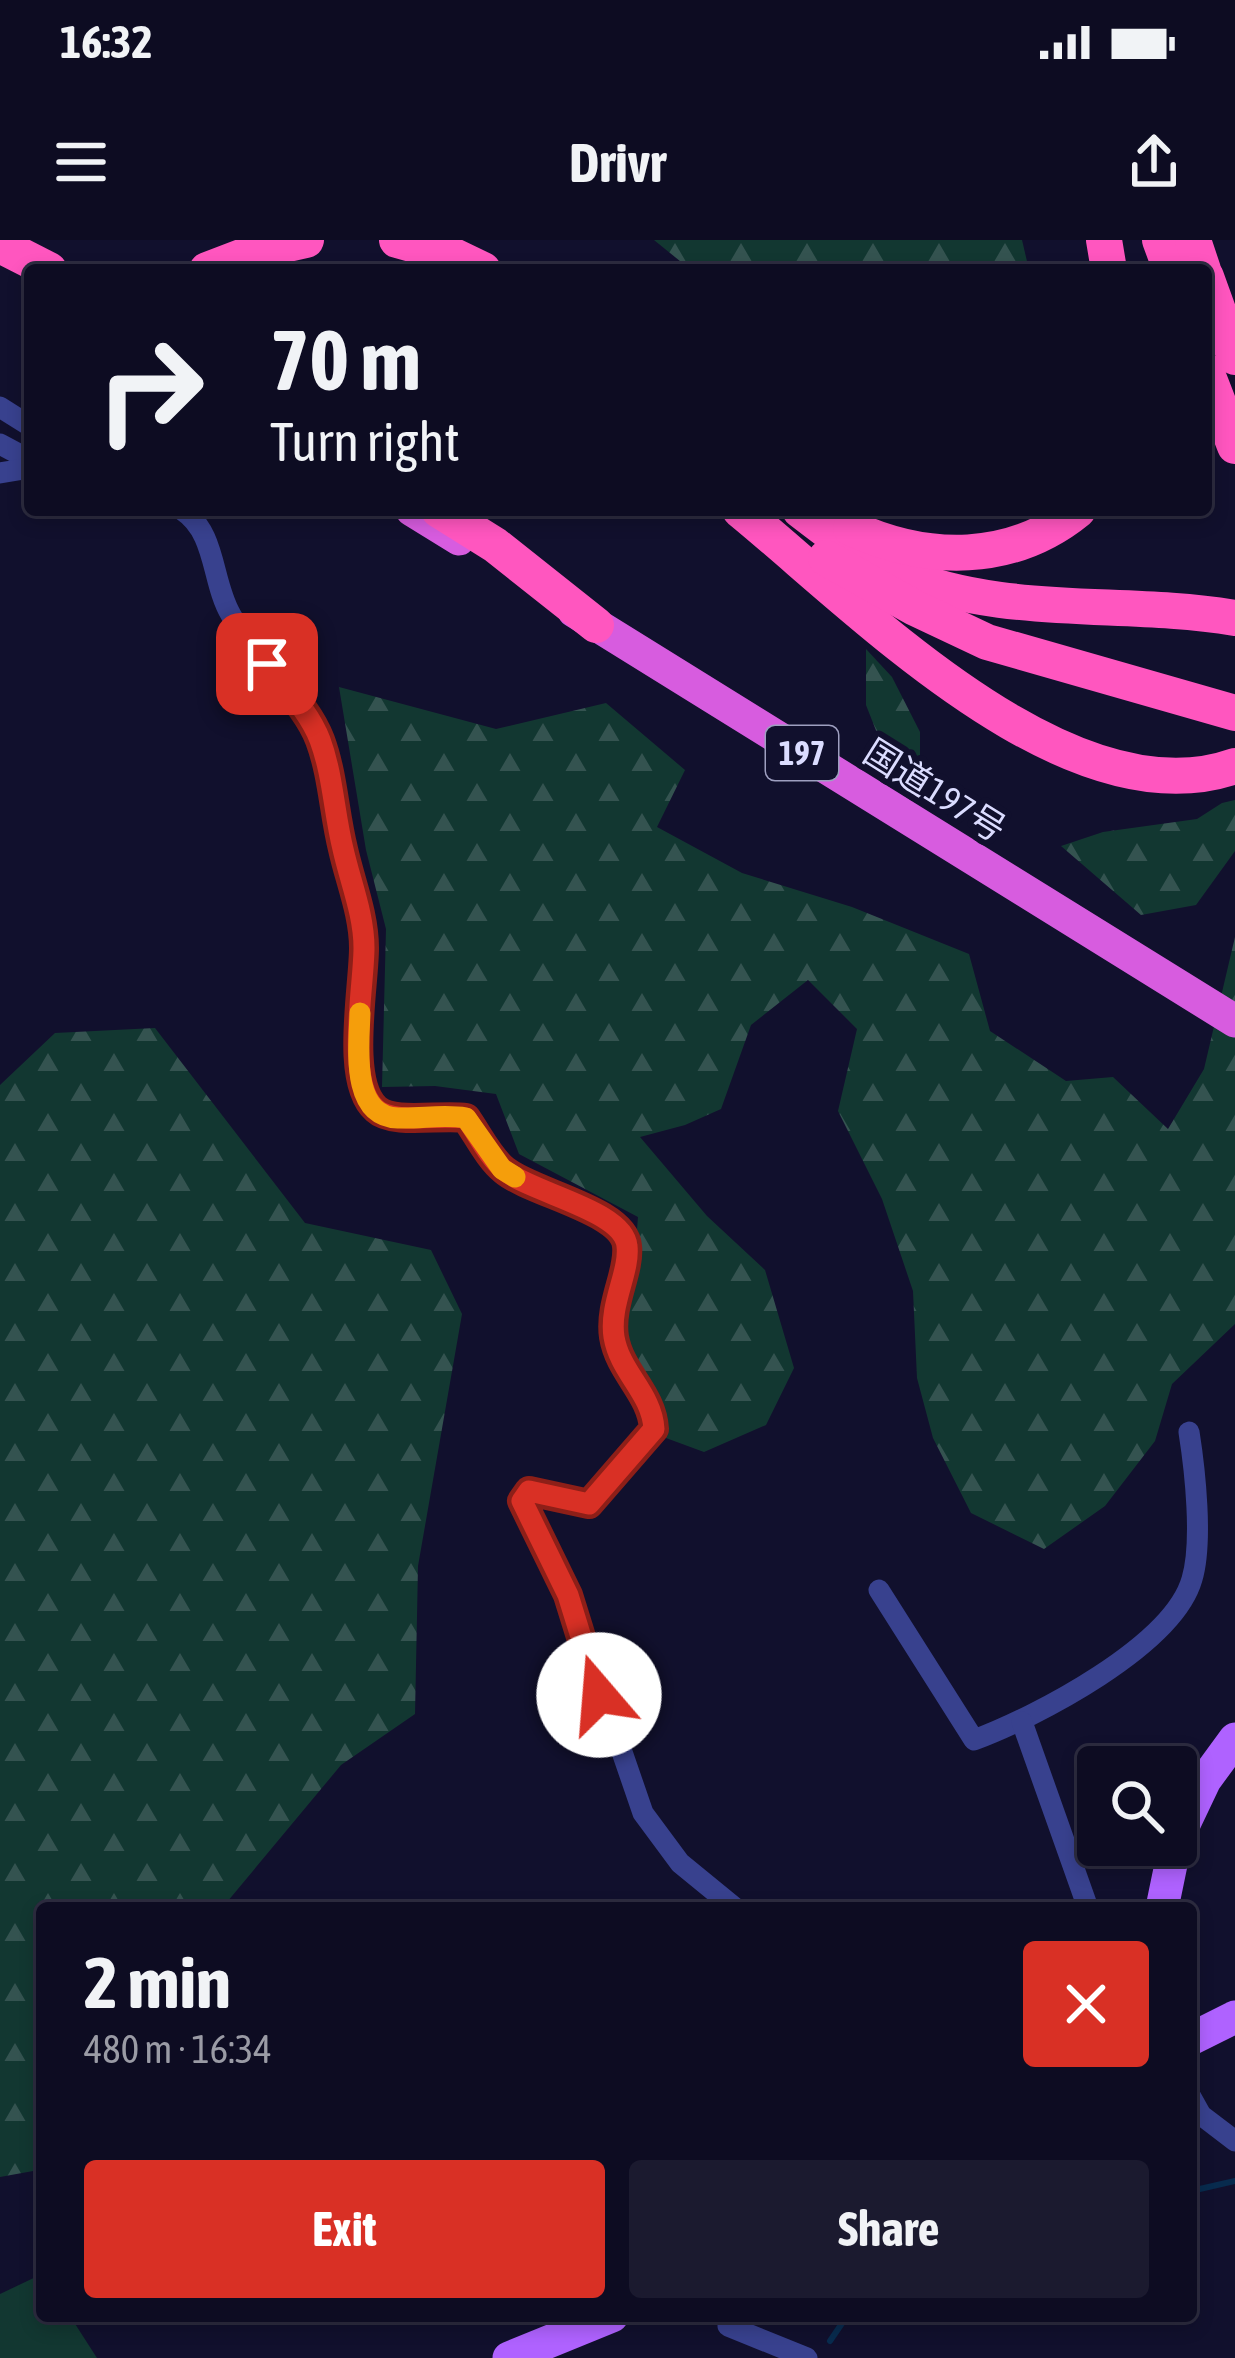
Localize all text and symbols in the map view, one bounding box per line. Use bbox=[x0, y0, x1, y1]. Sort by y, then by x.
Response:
text: 16:32 bbox=[60, 16, 153, 68]
icon: menu bbox=[48, 129, 114, 195]
icon: share bbox=[1121, 129, 1187, 195]
text: Drivr bbox=[569, 132, 666, 193]
icon: right bbox=[72, 312, 228, 468]
text: 70 m bbox=[270, 312, 421, 408]
text: Turn right bbox=[270, 411, 460, 472]
pin bbox=[216, 613, 318, 715]
icon: arrive bbox=[234, 631, 300, 697]
road number: 197 bbox=[766, 726, 838, 780]
street label: 国道197号 bbox=[857, 730, 1013, 850]
position arrow bbox=[536, 1632, 662, 1758]
map controls bbox=[1077, 1746, 1197, 1866]
button: search bbox=[1077, 1746, 1197, 1866]
text: 2 min bbox=[84, 1941, 231, 2023]
button: close bbox=[1023, 1941, 1149, 2067]
text: 480 m · 16:34 bbox=[84, 2027, 272, 2071]
button: Exit bbox=[84, 2160, 605, 2298]
button: Share bbox=[629, 2160, 1149, 2298]

